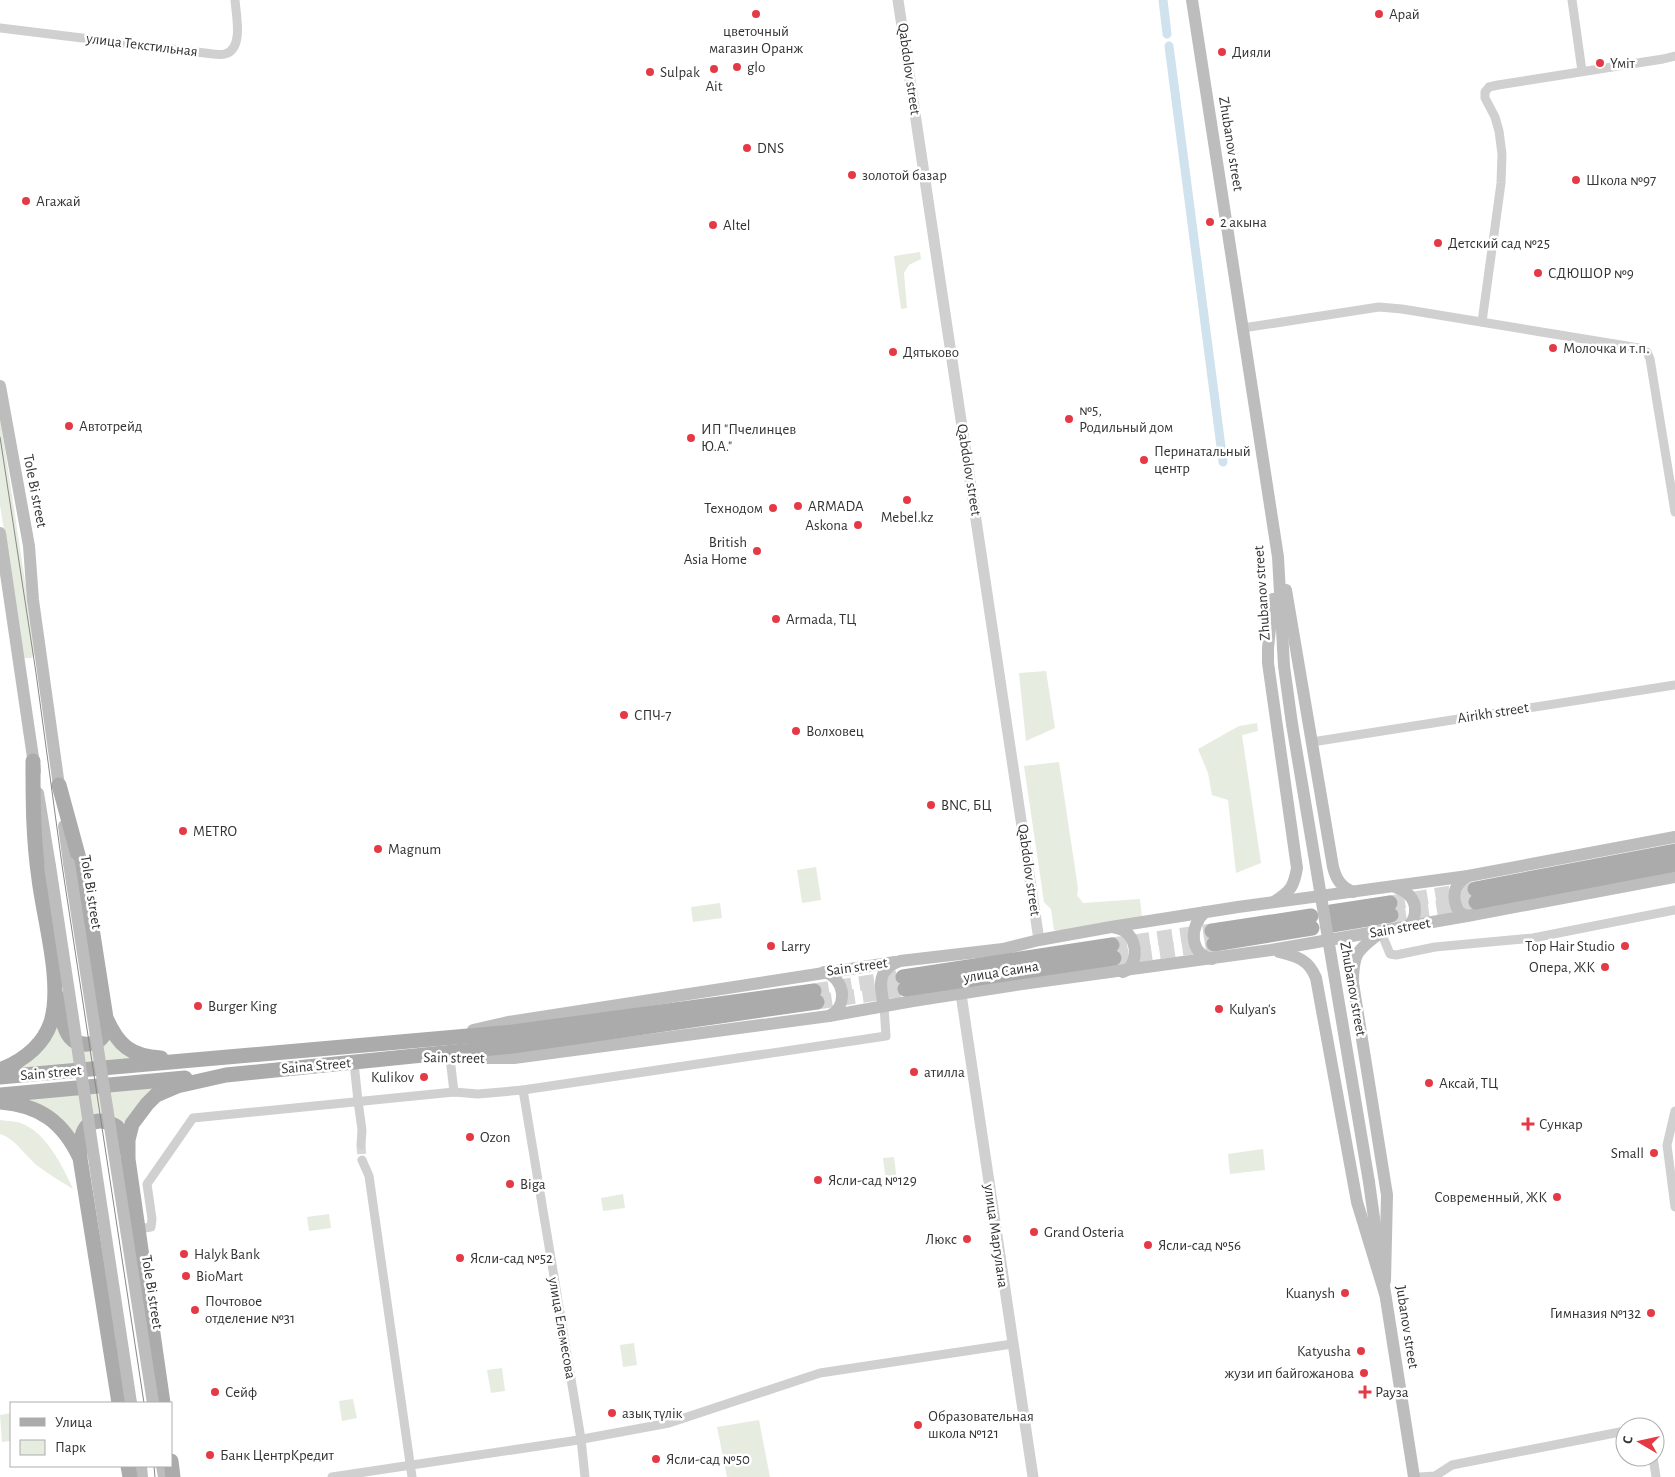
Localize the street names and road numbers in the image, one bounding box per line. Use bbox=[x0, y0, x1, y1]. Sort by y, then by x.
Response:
street label: Qabdolov street bbox=[895, 22, 923, 116]
street label: улица Текстильная bbox=[85, 31, 199, 59]
street label: Zhubanov street bbox=[1216, 96, 1246, 192]
street label: Qabdolov street bbox=[954, 423, 984, 517]
street label: Tole Bi street bbox=[21, 453, 50, 529]
street label: Zhubanov street bbox=[1251, 545, 1273, 641]
street label: Airikh street bbox=[1456, 700, 1530, 726]
street label: Qabdolov street bbox=[1015, 823, 1043, 917]
street label: Tole Bi street bbox=[78, 854, 104, 930]
street label: Sain street bbox=[1368, 915, 1432, 941]
street label: Zhubanov street bbox=[1337, 941, 1369, 1037]
street label: Sain street bbox=[826, 955, 889, 979]
street label: улица Саина bbox=[961, 959, 1040, 986]
street label: Sain street bbox=[423, 1050, 485, 1066]
street label: Saina Street bbox=[281, 1055, 352, 1077]
street label: Sain street bbox=[20, 1063, 82, 1083]
street label: улица Маргулана bbox=[981, 1182, 1011, 1289]
street label: Tole Bi street bbox=[139, 1254, 165, 1330]
street label: улица Елемесова bbox=[545, 1275, 578, 1380]
street label: Jubanov street bbox=[1393, 1284, 1421, 1370]

